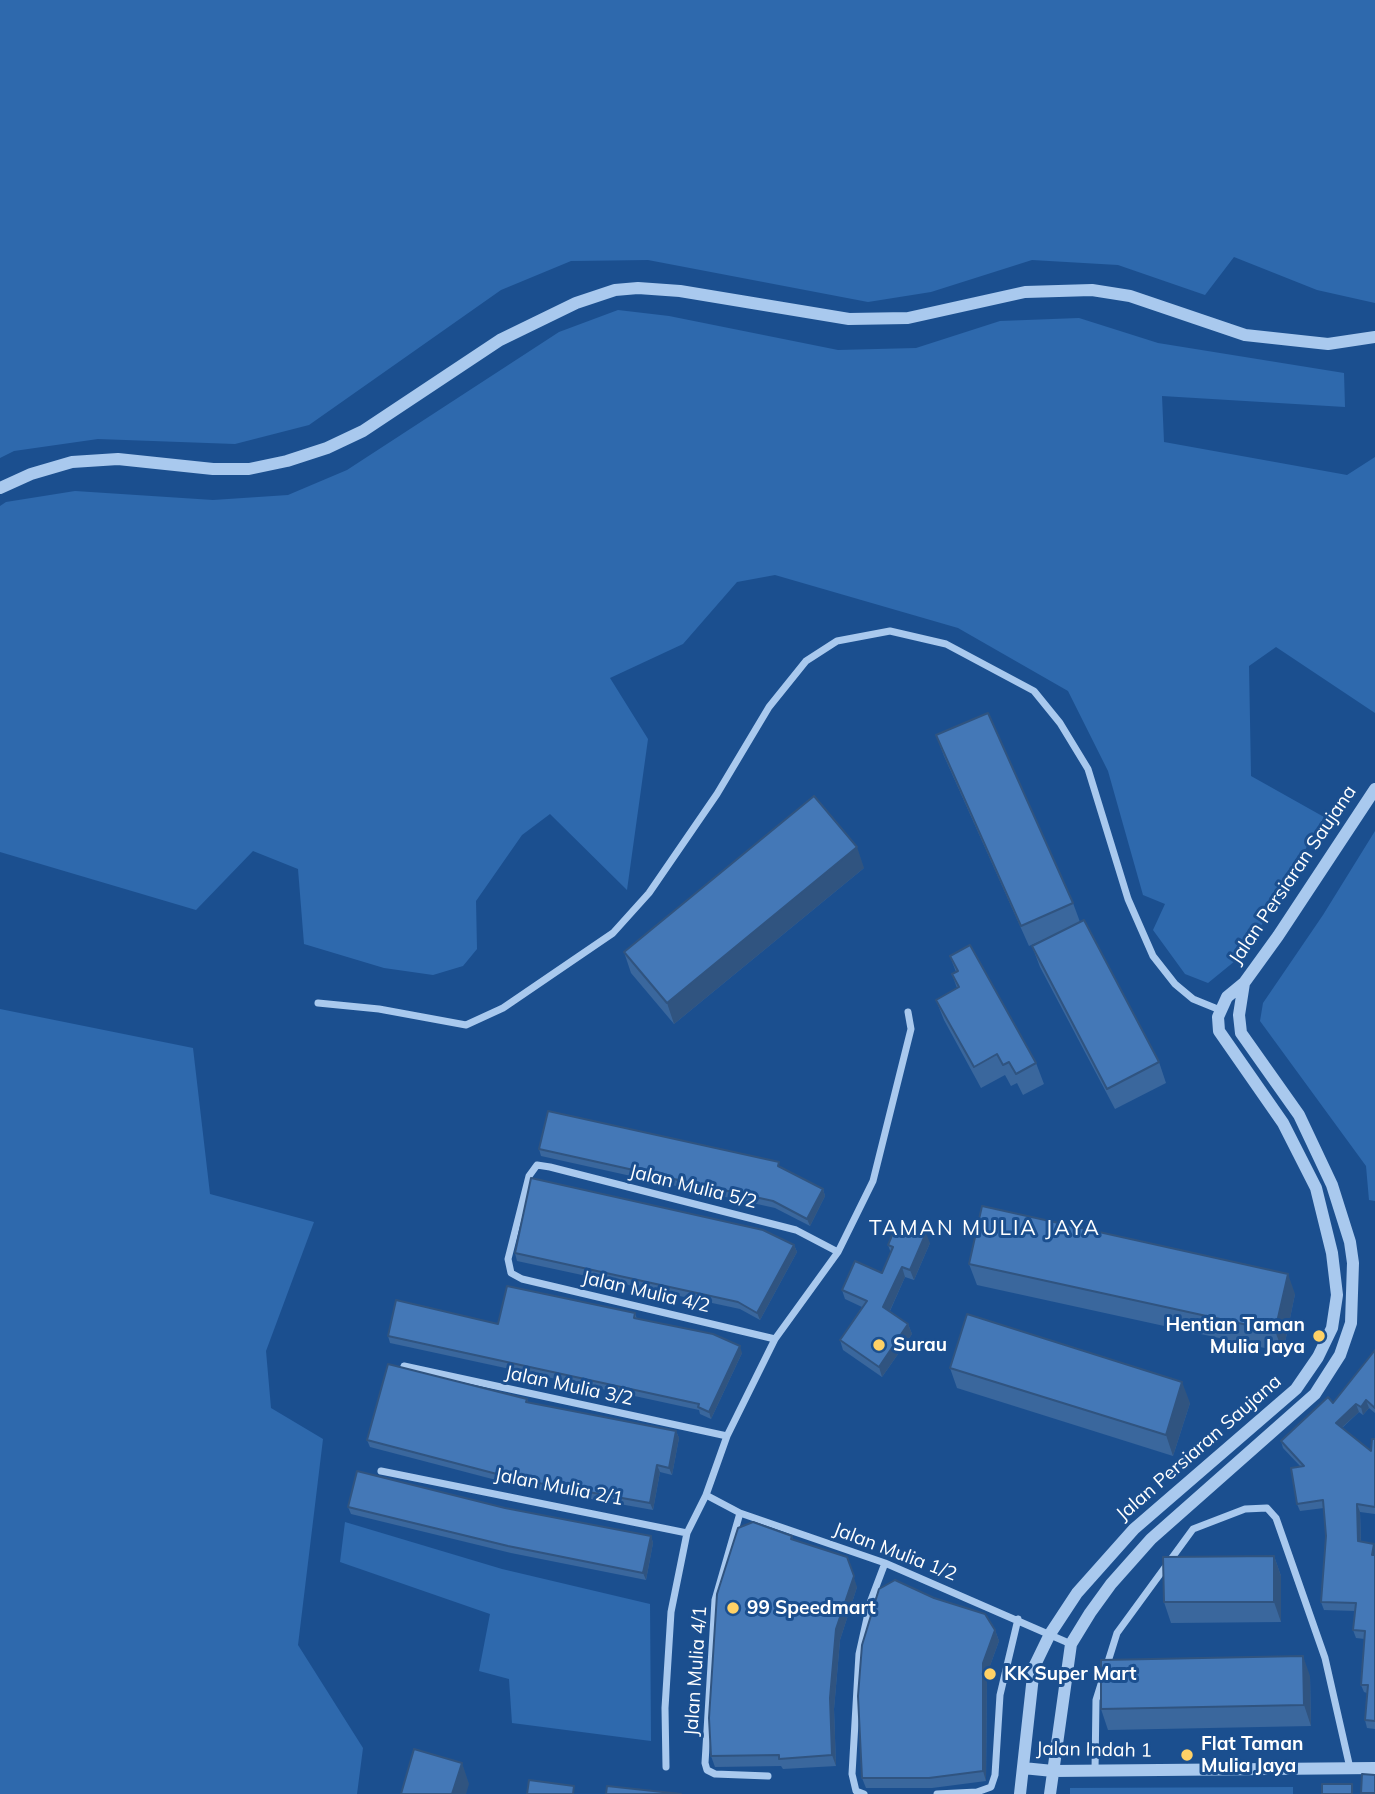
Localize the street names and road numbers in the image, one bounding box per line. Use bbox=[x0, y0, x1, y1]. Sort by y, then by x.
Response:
street label: Jalan Persiaran Saujana bbox=[1225, 781, 1361, 969]
street label: Jalan Mulia 5/2 bbox=[627, 1160, 759, 1214]
street label: Jalan Mulia 4/2 bbox=[580, 1266, 712, 1318]
street label: Jalan Mulia 3/2 bbox=[503, 1361, 635, 1411]
street label: Jalan Persiaran Saujana bbox=[1112, 1370, 1286, 1526]
street label: Jalan Mulia 2/1 bbox=[493, 1463, 625, 1511]
street label: Jalan Mulia 1/2 bbox=[830, 1518, 960, 1586]
street label: Jalan Mulia 4/1 bbox=[680, 1605, 712, 1737]
street label: Jalan Indah 1 bbox=[1036, 1738, 1152, 1762]

